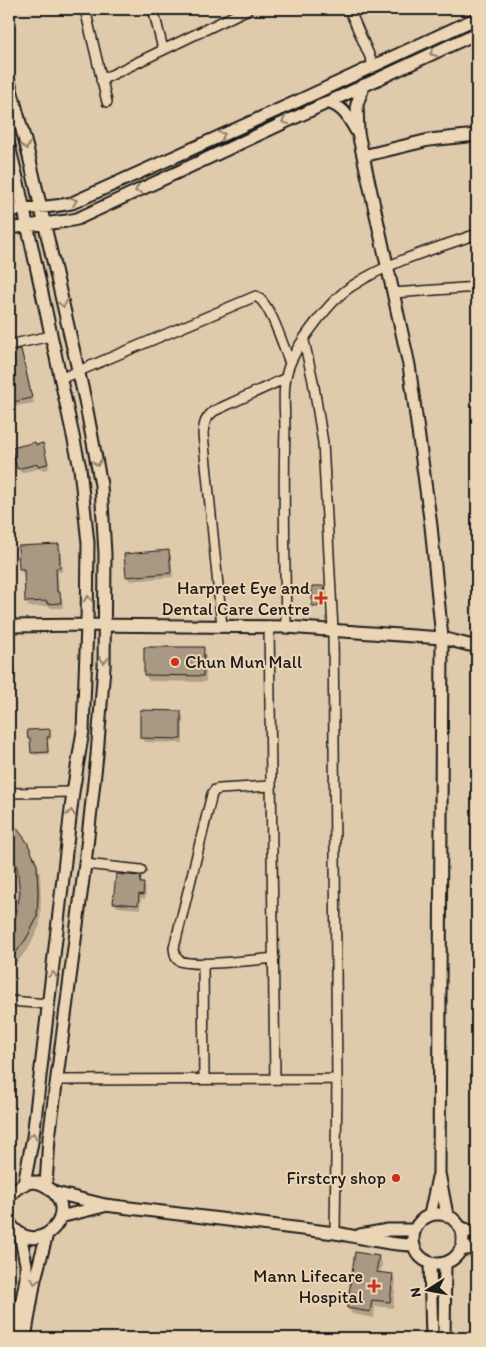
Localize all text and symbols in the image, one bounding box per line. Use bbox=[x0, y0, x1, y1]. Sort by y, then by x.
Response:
one-way arrow bbox=[429, 47, 438, 58]
one-way arrow bbox=[281, 115, 290, 126]
one-way arrow bbox=[217, 131, 226, 141]
one-way arrow bbox=[20, 141, 31, 150]
one-way arrow bbox=[134, 184, 143, 194]
one-way arrow bbox=[69, 197, 78, 207]
one-way arrow bbox=[57, 299, 68, 308]
one-way arrow bbox=[91, 458, 101, 467]
place label: Harpreet Eye and Dental Care Centre bbox=[162, 577, 310, 620]
marker: Harpreet Eye and Dental Care Centre bbox=[314, 591, 328, 605]
one-way arrow bbox=[82, 595, 93, 603]
place label: Chun Mun Mall bbox=[185, 651, 302, 673]
one-way arrow bbox=[99, 656, 110, 664]
marker: Chun Mun Mall bbox=[169, 656, 181, 668]
one-way arrow bbox=[65, 809, 76, 817]
one-way arrow bbox=[47, 970, 58, 978]
one-way arrow bbox=[27, 1132, 37, 1140]
place label: Firstcry shop bbox=[286, 1167, 386, 1189]
marker: Firstcry shop bbox=[390, 1172, 402, 1184]
north arrow bbox=[404, 1264, 454, 1314]
place label: Mann Lifecare Hospital bbox=[253, 1265, 363, 1308]
one-way arrow bbox=[30, 1277, 41, 1286]
marker: Mann Lifecare Hospital bbox=[367, 1279, 381, 1293]
text: N bbox=[406, 1286, 425, 1299]

